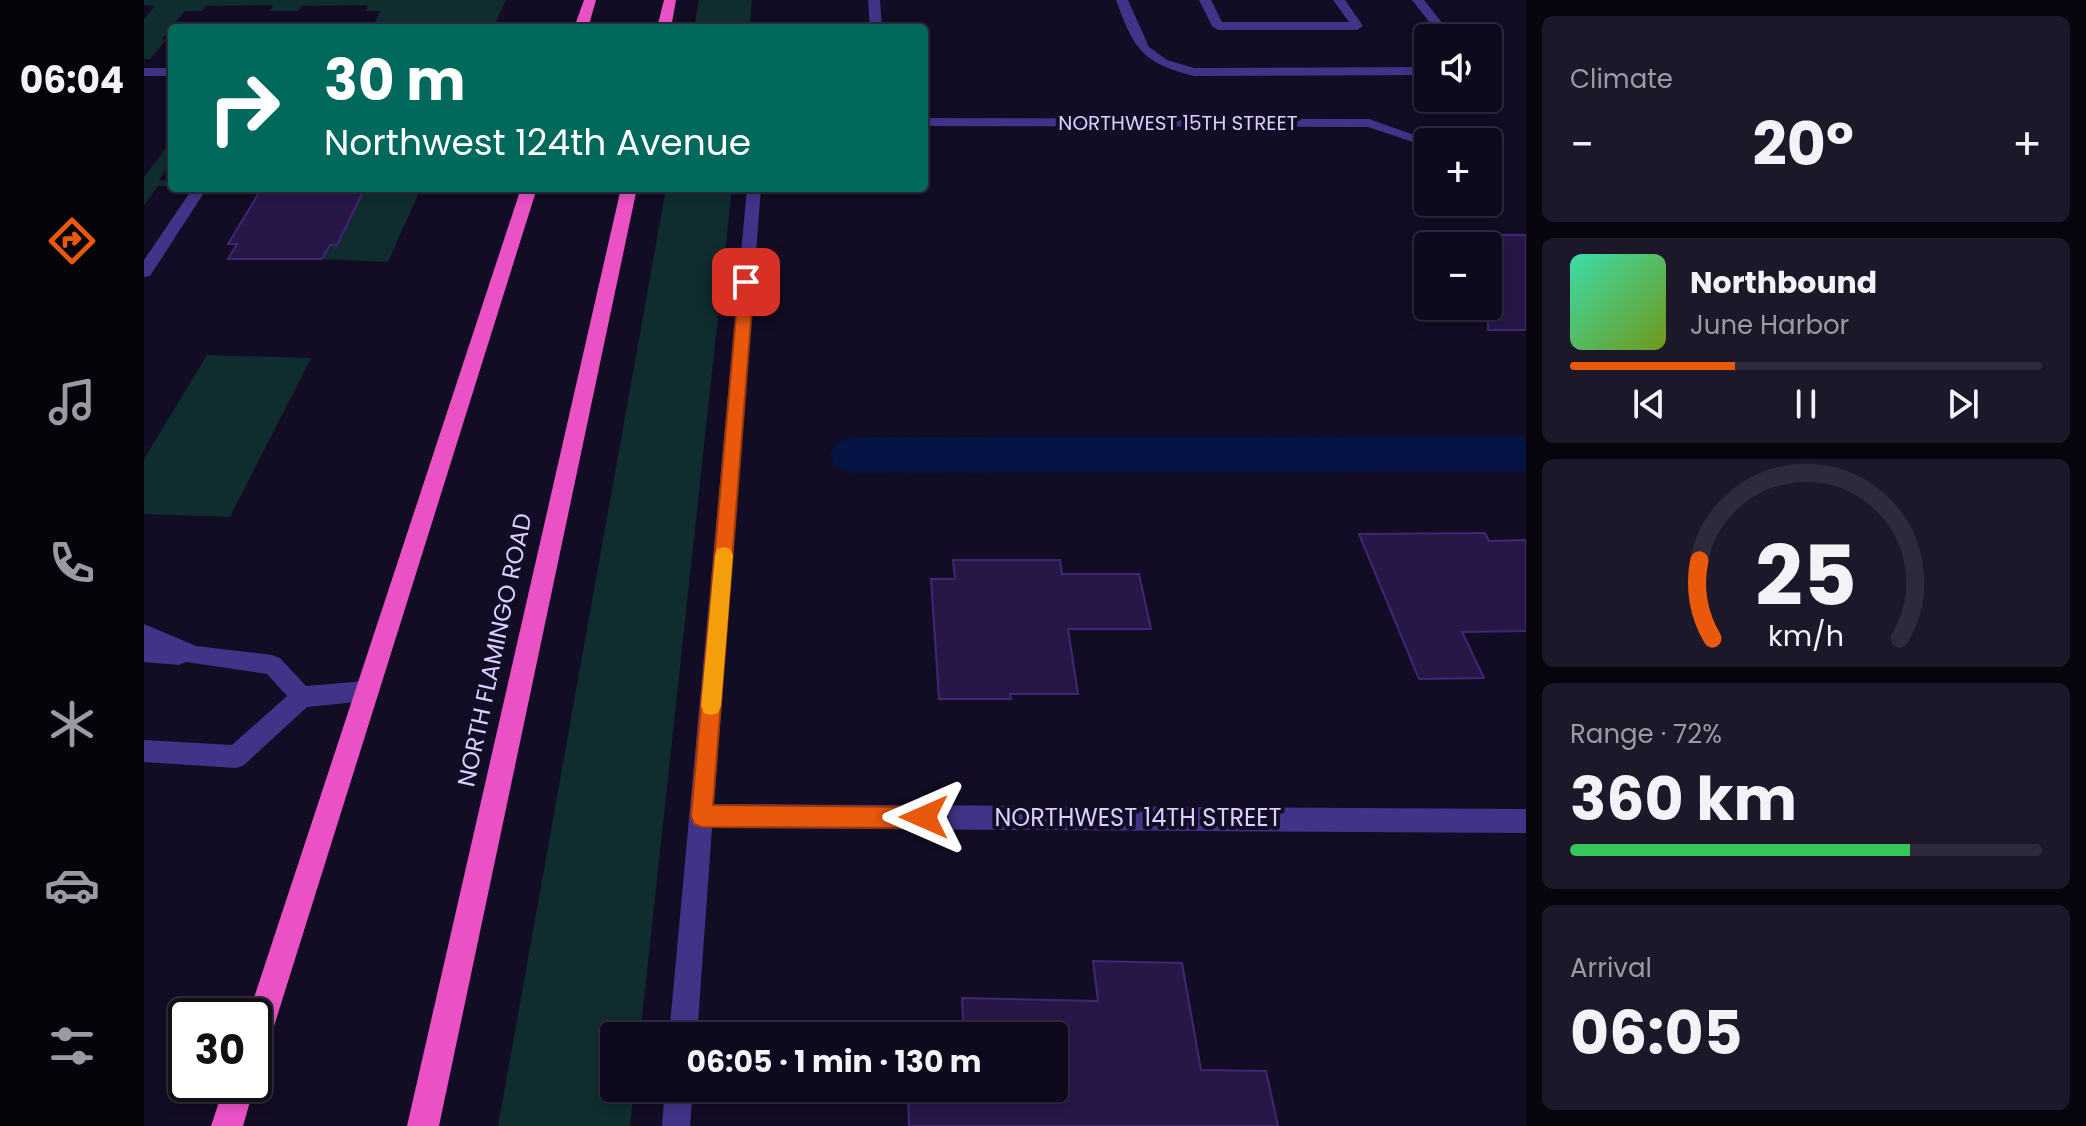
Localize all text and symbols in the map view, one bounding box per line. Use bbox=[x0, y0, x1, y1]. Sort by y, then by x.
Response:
map controls bbox=[1414, 24, 1502, 320]
button: sound bbox=[1414, 24, 1502, 112]
text: 30 m bbox=[324, 41, 466, 120]
text: 06:04 bbox=[20, 55, 124, 106]
icon: right bbox=[192, 56, 296, 160]
text: Climate bbox=[1570, 61, 1673, 97]
text: 20° bbox=[1753, 102, 1854, 186]
street label: NORTHWEST 15TH STREET bbox=[1058, 109, 1298, 137]
text: − bbox=[1570, 114, 1594, 175]
text: + bbox=[2012, 114, 2042, 175]
text: Northwest 124th Avenue bbox=[324, 117, 751, 168]
button: + bbox=[1414, 128, 1502, 216]
icon: directions bbox=[44, 213, 100, 269]
button: − bbox=[1414, 232, 1502, 320]
pin bbox=[712, 248, 780, 316]
icon: arrive bbox=[724, 260, 768, 304]
text: Northbound bbox=[1690, 261, 1877, 304]
text: June Harbor bbox=[1690, 307, 1849, 343]
icon: music bbox=[44, 374, 100, 430]
icon: previous bbox=[1627, 382, 1671, 426]
icon: pause bbox=[1784, 382, 1828, 426]
icon: next bbox=[1941, 382, 1985, 426]
street label: NORTH FLAMINGO ROAD bbox=[449, 510, 540, 790]
text: 25 bbox=[1755, 518, 1857, 634]
icon: phone bbox=[44, 535, 100, 591]
text: km/h bbox=[1768, 616, 1844, 656]
icon: climate bbox=[44, 696, 100, 752]
text: Range · 72% bbox=[1570, 716, 1722, 752]
text: 360 km bbox=[1570, 757, 1797, 841]
position arrow bbox=[882, 775, 966, 859]
street label: NORTHWEST 14TH STREET bbox=[994, 801, 1282, 834]
icon: car bbox=[44, 857, 100, 913]
text: Arrival bbox=[1570, 950, 1652, 986]
text: 06:05 bbox=[1570, 991, 1743, 1075]
speed limit sign: 30 bbox=[168, 998, 272, 1102]
icon: filters bbox=[44, 1018, 100, 1074]
text: 06:05 · 1 min · 130 m bbox=[686, 1040, 982, 1083]

